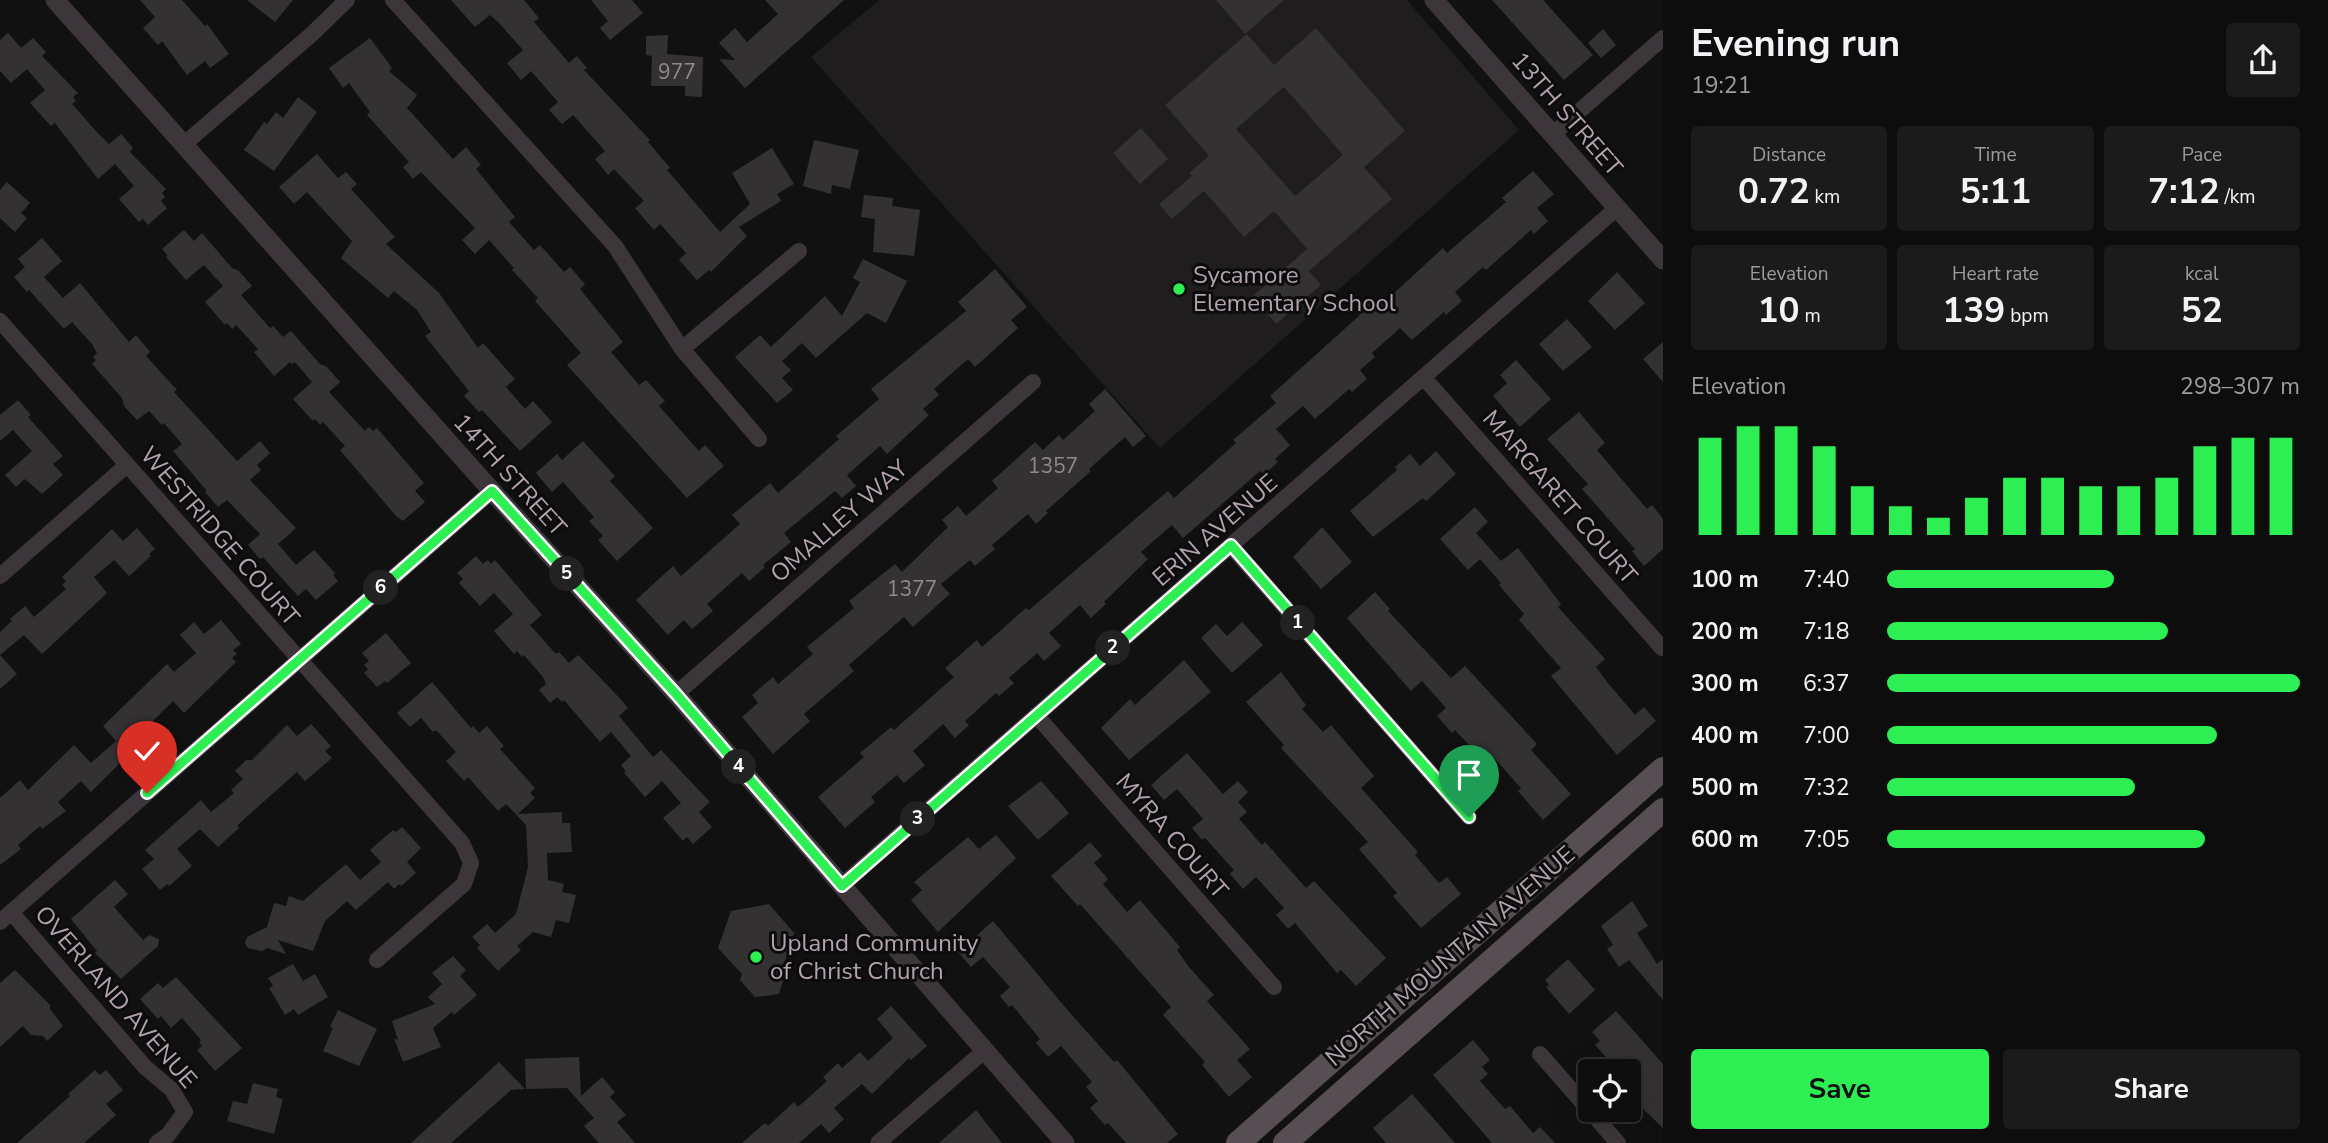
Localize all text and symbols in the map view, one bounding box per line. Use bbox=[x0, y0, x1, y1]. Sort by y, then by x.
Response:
text: Evening run bbox=[1691, 18, 1900, 69]
button: share bbox=[2226, 23, 2300, 97]
street label: 13TH STREET bbox=[1504, 45, 1630, 183]
house number: 977 bbox=[658, 58, 696, 86]
text: 19:21 bbox=[1691, 70, 1751, 101]
text: Distance bbox=[1752, 142, 1826, 168]
text: Time bbox=[1974, 142, 2017, 168]
text: Pace bbox=[2182, 142, 2222, 168]
text: 0.72 bbox=[1738, 168, 1810, 215]
text: 5:11 bbox=[1960, 168, 2031, 215]
text: 7:12 bbox=[2148, 168, 2220, 215]
text: km bbox=[1810, 184, 1840, 210]
text: /km bbox=[2220, 184, 2256, 210]
place label: Sycamore Elementary School bbox=[1193, 259, 1396, 319]
text: Elevation bbox=[1750, 261, 1829, 287]
text: Heart rate bbox=[1952, 261, 2039, 287]
text: kcal bbox=[2185, 261, 2219, 287]
marker: Sycamore Elementary School bbox=[1171, 281, 1187, 297]
text: 10 bbox=[1758, 287, 1800, 334]
text: 139 bbox=[1942, 287, 2005, 334]
text: 52 bbox=[2181, 287, 2223, 334]
text: m bbox=[1800, 303, 1821, 329]
text: bpm bbox=[2005, 303, 2049, 329]
text: Elevation bbox=[1691, 371, 1786, 402]
text: 298–307 m bbox=[2180, 371, 2300, 402]
street label: MARGARET COURT bbox=[1476, 403, 1645, 591]
street label: 14TH STREET bbox=[446, 407, 574, 544]
street label: WESTRIDGE COURT bbox=[133, 439, 307, 633]
street label: OMALLEY WAY bbox=[764, 452, 915, 590]
house number: 1357 bbox=[1028, 452, 1078, 480]
street label: ERIN AVENUE bbox=[1146, 467, 1284, 593]
pin: 5 bbox=[550, 556, 584, 592]
text: 5 bbox=[561, 560, 572, 586]
text: 100 m bbox=[1691, 564, 1759, 595]
text: 7:40 bbox=[1803, 564, 1850, 595]
pin: 6 bbox=[364, 570, 398, 606]
text: 6 bbox=[375, 574, 386, 600]
house number: 1377 bbox=[887, 575, 937, 603]
pin: 1 bbox=[1280, 606, 1316, 640]
text: 1 bbox=[1292, 609, 1303, 635]
text: 200 m bbox=[1691, 616, 1759, 647]
text: 7:18 bbox=[1803, 616, 1850, 647]
pin: 2 bbox=[1096, 630, 1130, 666]
text: 2 bbox=[1107, 634, 1118, 660]
text: 300 m bbox=[1691, 668, 1759, 699]
text: 6:37 bbox=[1803, 668, 1850, 699]
text: 400 m bbox=[1691, 720, 1759, 751]
text: 7:00 bbox=[1803, 720, 1850, 751]
pin bbox=[117, 721, 177, 793]
icon: check bbox=[128, 732, 166, 770]
pin bbox=[1439, 745, 1499, 817]
pin: 4 bbox=[722, 750, 756, 784]
text: 4 bbox=[733, 753, 744, 779]
icon: arrive bbox=[1450, 756, 1488, 794]
street label: MYRA COURT bbox=[1109, 767, 1236, 906]
text: 500 m bbox=[1691, 772, 1759, 803]
text: 7:32 bbox=[1803, 772, 1850, 803]
pin: 3 bbox=[900, 802, 936, 836]
text: 3 bbox=[912, 805, 923, 831]
text: 600 m bbox=[1691, 824, 1759, 855]
text: 7:05 bbox=[1803, 824, 1850, 855]
street label: NORTH MOUNTAIN AVENUE bbox=[1318, 839, 1582, 1073]
street label: OVERLAND AVENUE bbox=[28, 899, 204, 1095]
place label: Upland Community of Christ Church bbox=[770, 927, 979, 987]
marker: Upland Community of Christ Church bbox=[748, 949, 764, 965]
button: Save bbox=[1691, 1049, 1989, 1129]
button: Share bbox=[2003, 1049, 2300, 1129]
map controls bbox=[1578, 1059, 1641, 1122]
button: locate bbox=[1578, 1059, 1641, 1122]

